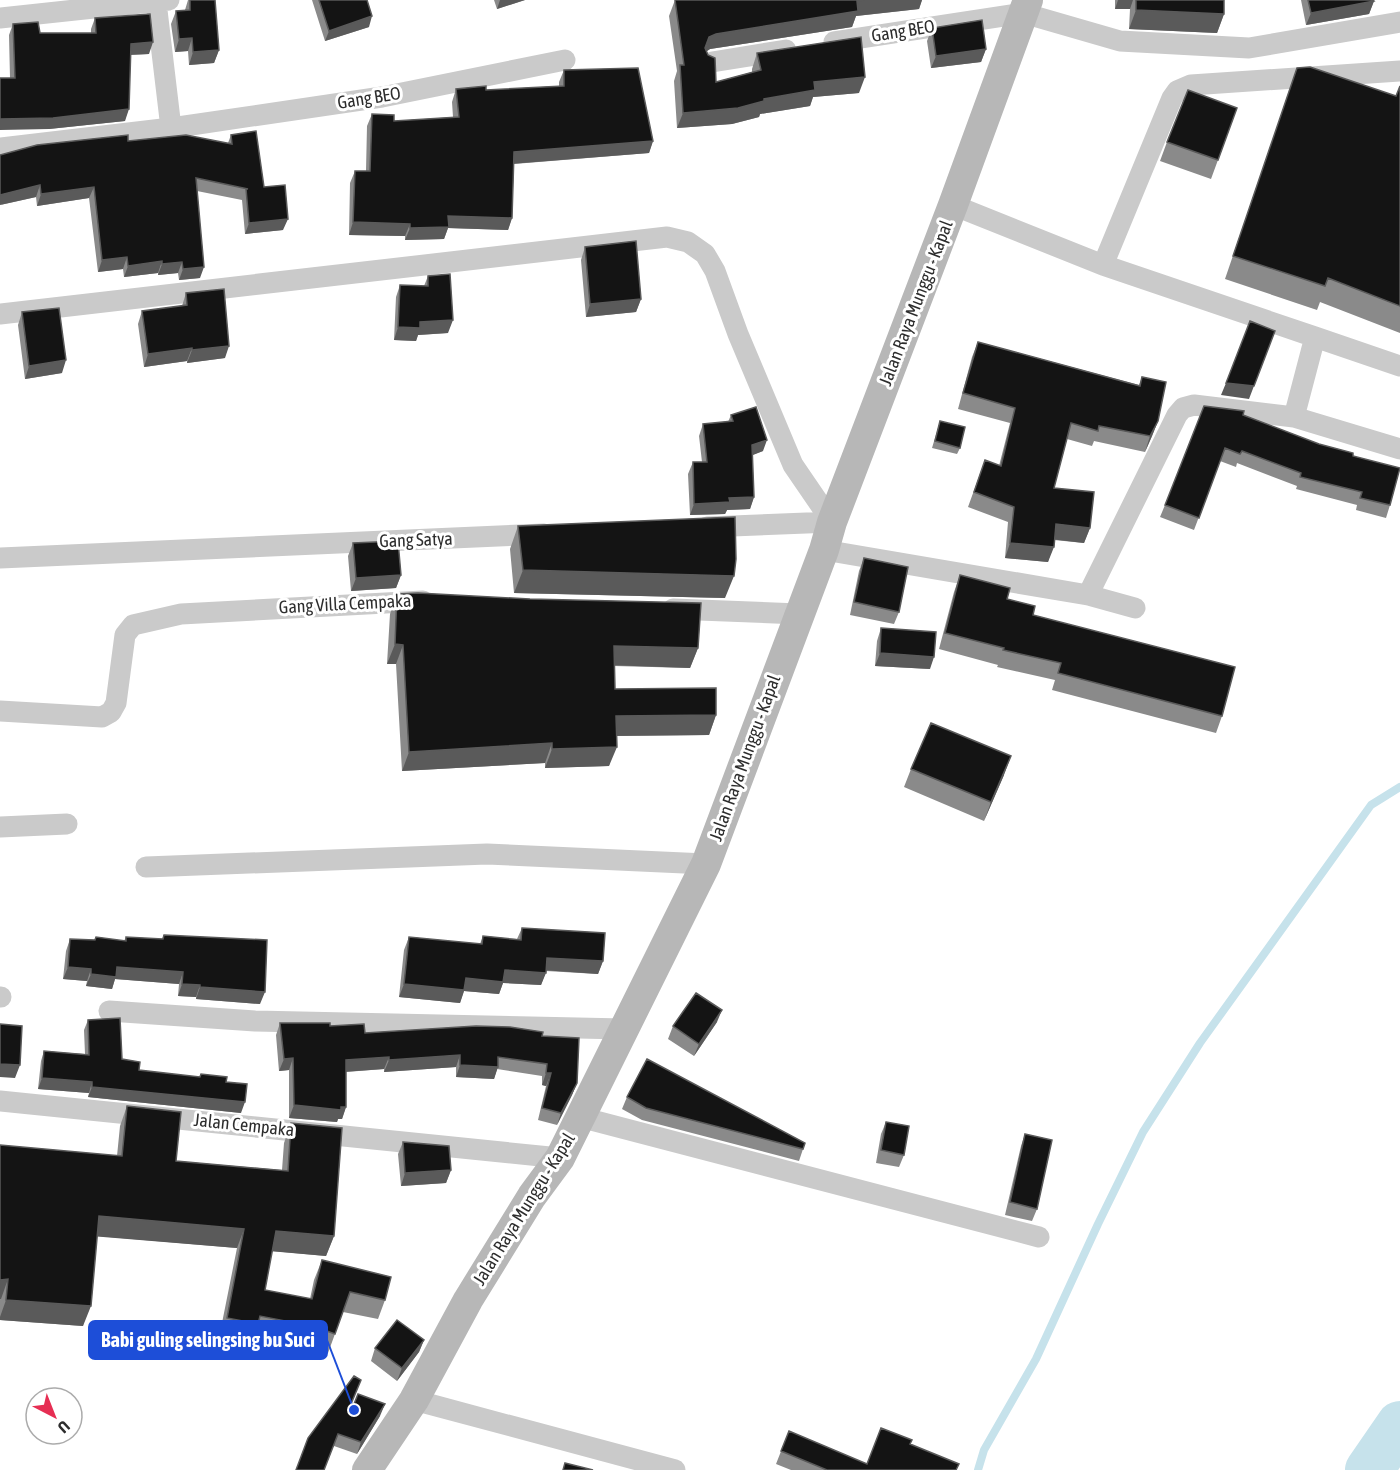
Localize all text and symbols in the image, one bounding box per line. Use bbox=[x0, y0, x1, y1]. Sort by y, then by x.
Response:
street label: Gang BEO bbox=[870, 15, 936, 46]
street label: Gang BEO bbox=[336, 82, 402, 113]
street label: Jalan Raya Munggu - Kapal bbox=[874, 217, 957, 388]
street label: Gang Satya bbox=[379, 528, 453, 551]
street label: Gang Villa Cempaka bbox=[278, 590, 412, 617]
street label: Jalan Raya Munggu - Kapal bbox=[705, 672, 784, 844]
street label: Jalan Cempaka bbox=[193, 1109, 295, 1140]
street label: Jalan Raya Munggu - Kapal bbox=[468, 1129, 579, 1289]
callout: Babi guling selingsing bu Suci bbox=[89, 1321, 327, 1359]
text: Babi guling selingsing bu Suci bbox=[101, 1328, 315, 1351]
north arrow bbox=[24, 1386, 84, 1446]
text: U bbox=[55, 1417, 74, 1437]

